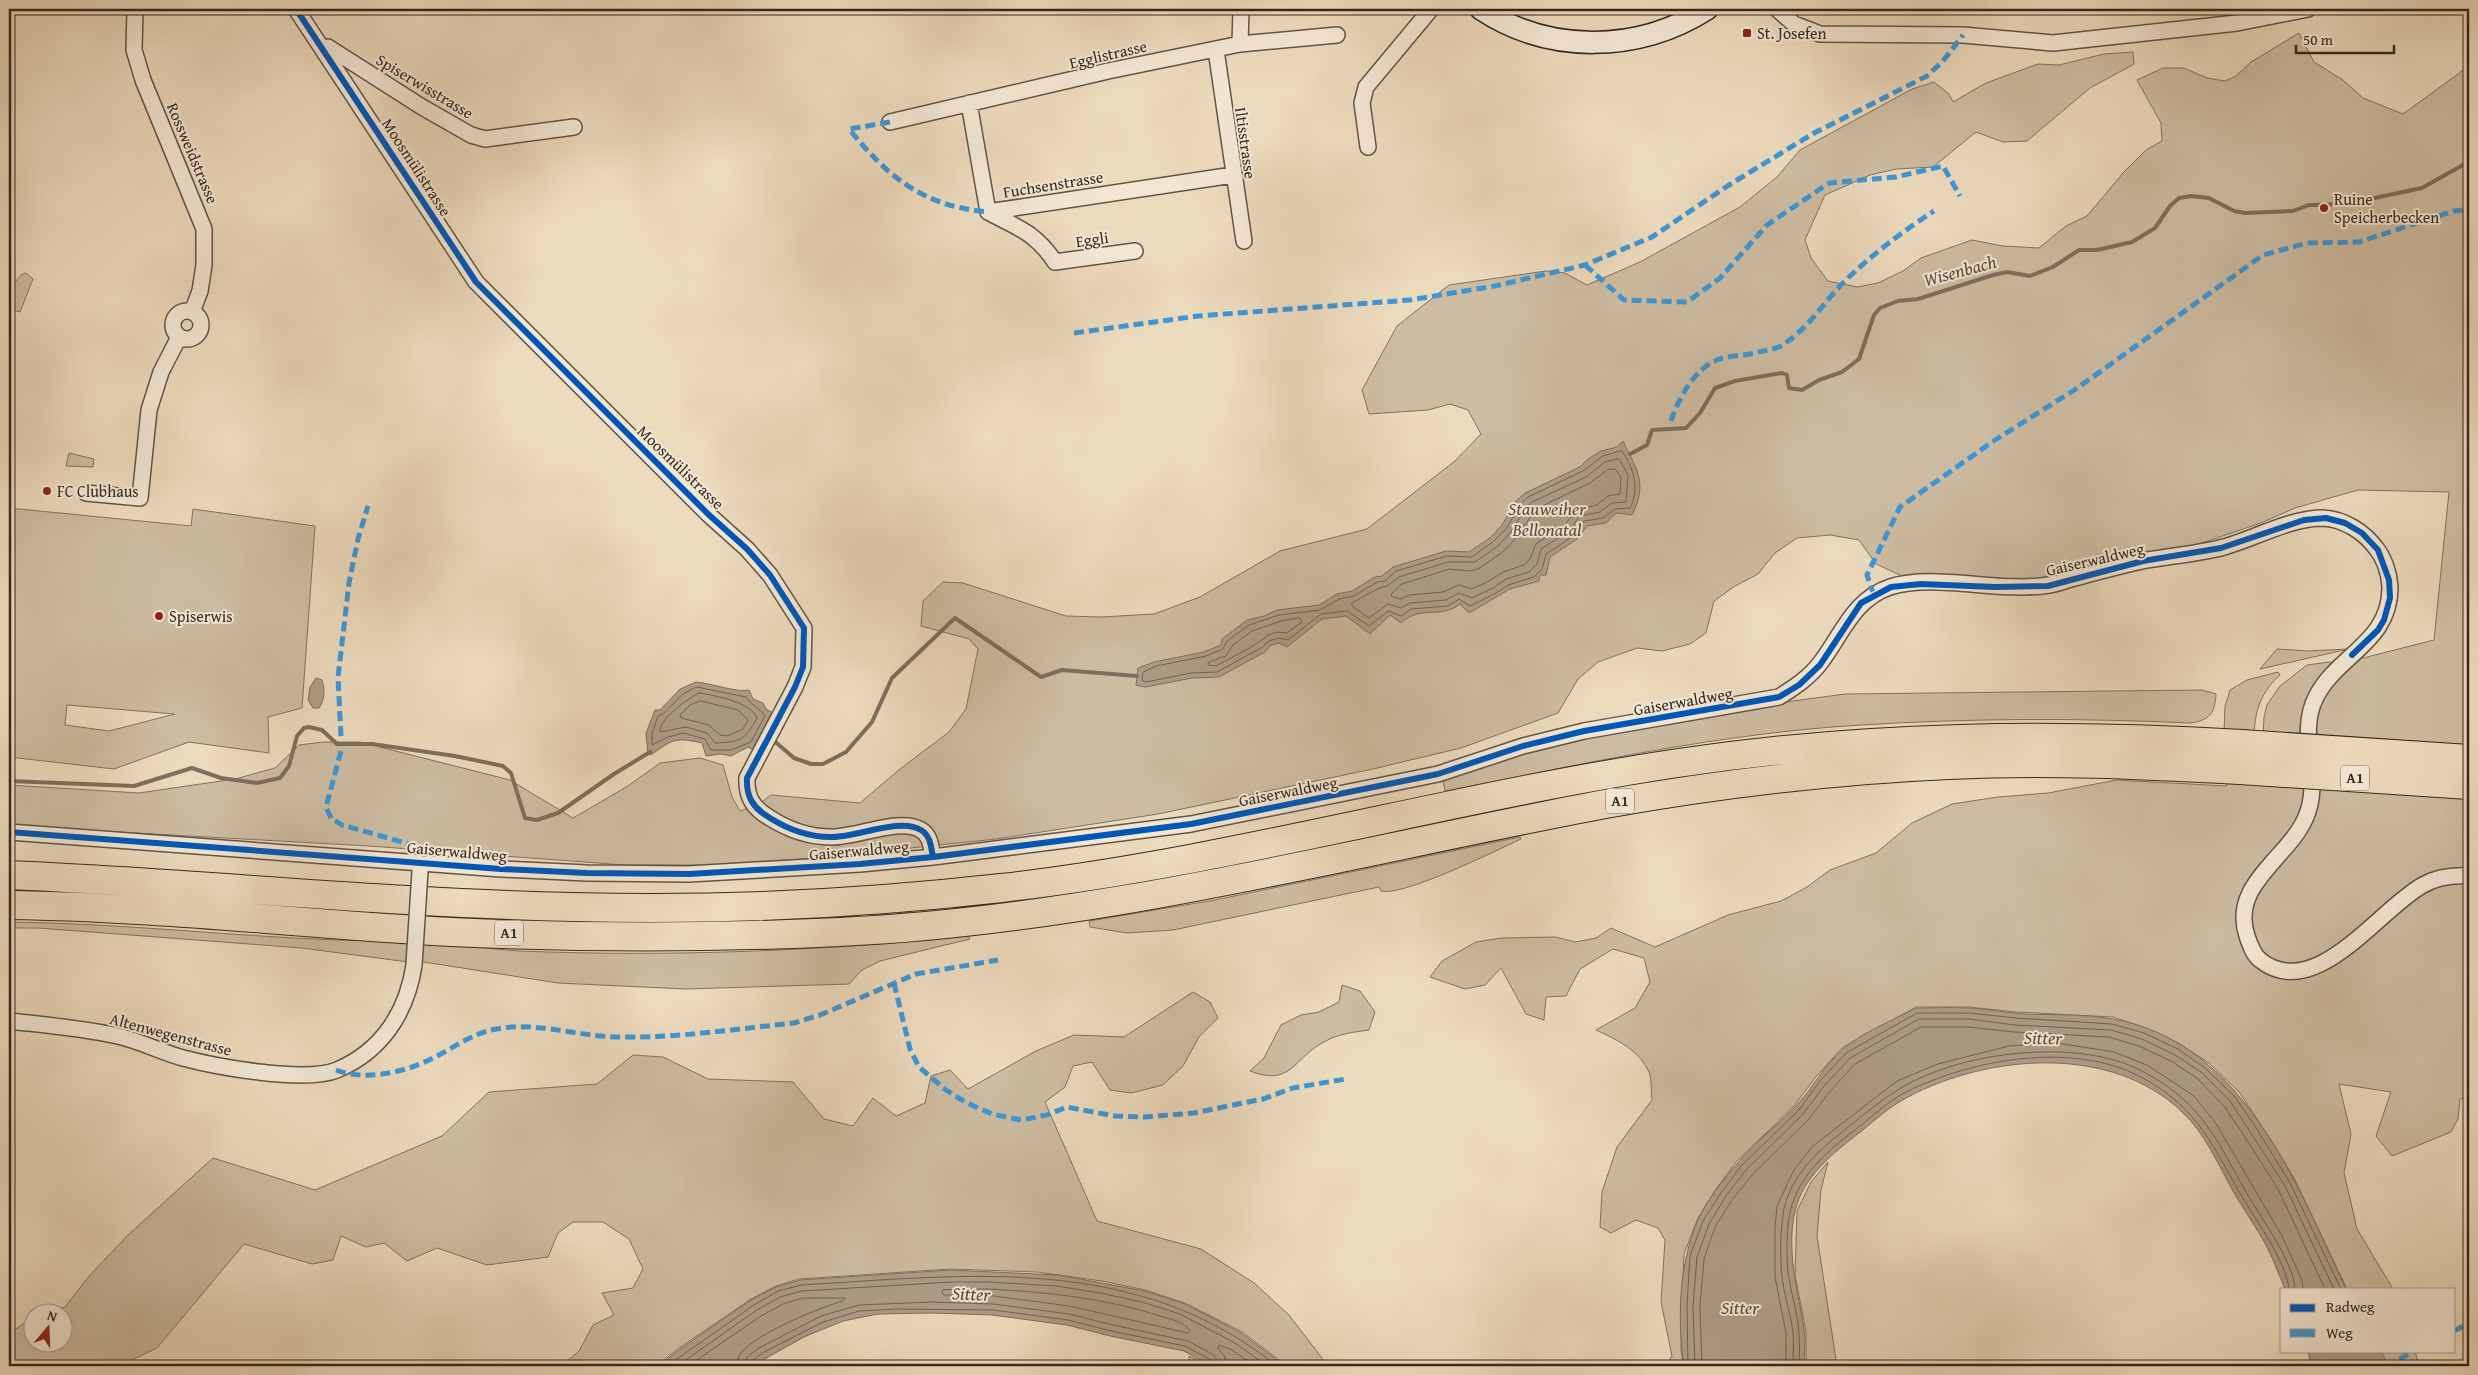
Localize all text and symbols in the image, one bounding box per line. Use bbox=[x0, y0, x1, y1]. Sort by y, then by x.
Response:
place label: St. Josefen bbox=[1757, 21, 1827, 45]
scale bar bbox=[2296, 22, 2393, 54]
marker: St. Josefen bbox=[1741, 27, 1753, 39]
text: 50 m bbox=[2303, 29, 2334, 50]
street label: Egglistrasse bbox=[1067, 33, 1149, 75]
street label: Spiserwisstrasse bbox=[372, 47, 478, 125]
street label: Rossweidstrasse bbox=[161, 99, 225, 207]
street label: Iltisstrasse bbox=[1229, 106, 1263, 180]
street label: Moosmülistrasse bbox=[376, 113, 458, 221]
street label: Fuchsenstrasse bbox=[1001, 164, 1105, 204]
place label: Ruine Speicherbecken bbox=[2334, 187, 2439, 229]
marker: Ruine Speicherbecken bbox=[2318, 202, 2330, 214]
street label: Eggli bbox=[1074, 225, 1111, 253]
water label: Wisenbach bbox=[1921, 248, 1999, 293]
street label: Moosmülistrasse bbox=[632, 419, 730, 515]
place label: FC Clubhaus bbox=[57, 479, 139, 503]
marker: FC Clubhaus bbox=[41, 485, 53, 497]
water label: Stauweiher Bellonatal bbox=[1508, 495, 1587, 543]
street label: Gaiserwaldweg bbox=[2044, 536, 2147, 582]
place label: Spiserwis bbox=[169, 604, 233, 628]
marker: Spiserwis bbox=[153, 610, 165, 622]
street label: Gaiserwaldweg bbox=[1632, 680, 1734, 722]
road number: A1 bbox=[2341, 766, 2369, 790]
street label: Gaiserwaldweg bbox=[1237, 770, 1339, 812]
road number: A1 bbox=[1606, 788, 1634, 814]
street label: Gaiserwaldweg bbox=[808, 834, 910, 866]
street label: Gaiserwaldweg bbox=[406, 835, 508, 867]
road number: A1 bbox=[495, 920, 523, 946]
street label: Altenwegenstrasse bbox=[107, 1006, 235, 1062]
water label: Sitter bbox=[2024, 1024, 2064, 1051]
water label: Sitter bbox=[951, 1279, 992, 1308]
legend bbox=[2280, 1288, 2456, 1352]
water label: Sitter bbox=[1721, 1294, 1760, 1321]
text: Radweg bbox=[2326, 1296, 2375, 1317]
north arrow bbox=[22, 1302, 72, 1352]
text: N bbox=[45, 1305, 61, 1327]
text: Weg bbox=[2326, 1322, 2353, 1343]

